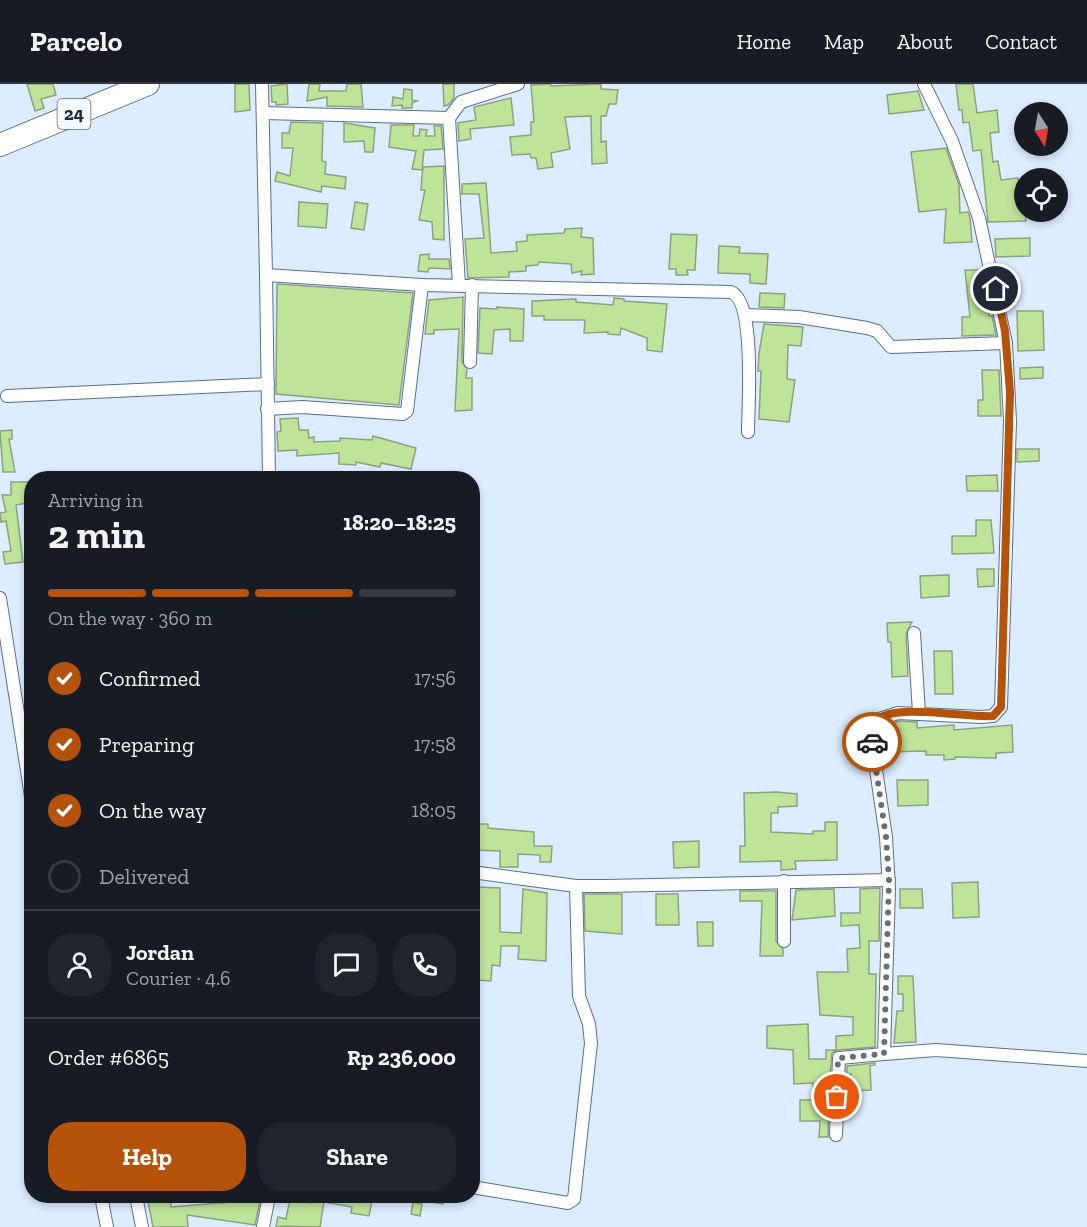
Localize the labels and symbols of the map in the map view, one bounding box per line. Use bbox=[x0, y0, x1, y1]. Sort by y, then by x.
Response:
road number: 24 bbox=[58, 99, 90, 129]
north arrow bbox=[1014, 102, 1068, 156]
pin bbox=[970, 263, 1021, 314]
courier bbox=[842, 712, 902, 772]
pin bbox=[811, 1071, 862, 1122]

